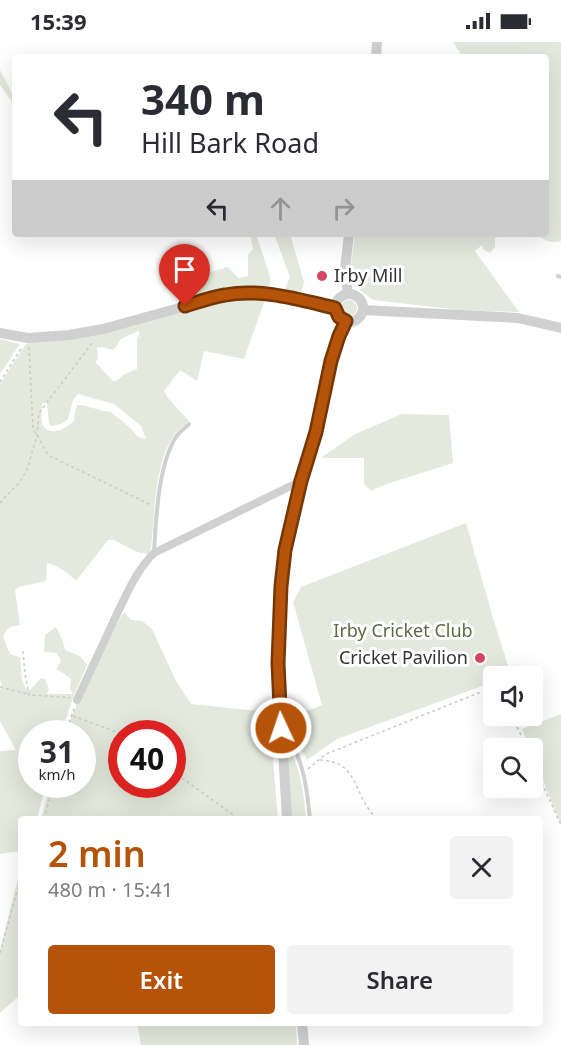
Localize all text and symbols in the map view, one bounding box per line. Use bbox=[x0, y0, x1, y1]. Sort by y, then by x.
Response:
text: 15:39 bbox=[30, 6, 87, 36]
text: 340 m bbox=[141, 70, 265, 127]
icon: left bbox=[42, 78, 120, 156]
text: Hill Bark Road bbox=[141, 124, 319, 161]
icon: left bbox=[201, 192, 234, 225]
icon: ahead bbox=[264, 192, 297, 225]
icon: right bbox=[327, 192, 360, 225]
pin bbox=[159, 244, 210, 306]
icon: arrive bbox=[168, 253, 201, 286]
place label: Irby Mill bbox=[334, 263, 402, 287]
marker: Irby Mill bbox=[315, 269, 329, 283]
park label: Irby Cricket Club bbox=[333, 618, 473, 642]
place label: Cricket Pavilion bbox=[339, 645, 468, 669]
marker: Cricket Pavilion bbox=[473, 651, 487, 665]
map controls bbox=[483, 666, 543, 798]
button: sound bbox=[483, 666, 543, 726]
position arrow bbox=[249, 696, 313, 760]
speed limit sign: 40 bbox=[108, 720, 186, 798]
text: 31 bbox=[40, 731, 74, 772]
button: search bbox=[483, 738, 543, 798]
text: km/h bbox=[39, 764, 75, 784]
text: 2 min bbox=[48, 829, 146, 878]
button: close bbox=[450, 836, 513, 899]
text: 480 m · 15:41 bbox=[48, 876, 173, 903]
button: Exit bbox=[48, 945, 275, 1014]
button: Share bbox=[287, 945, 513, 1014]

